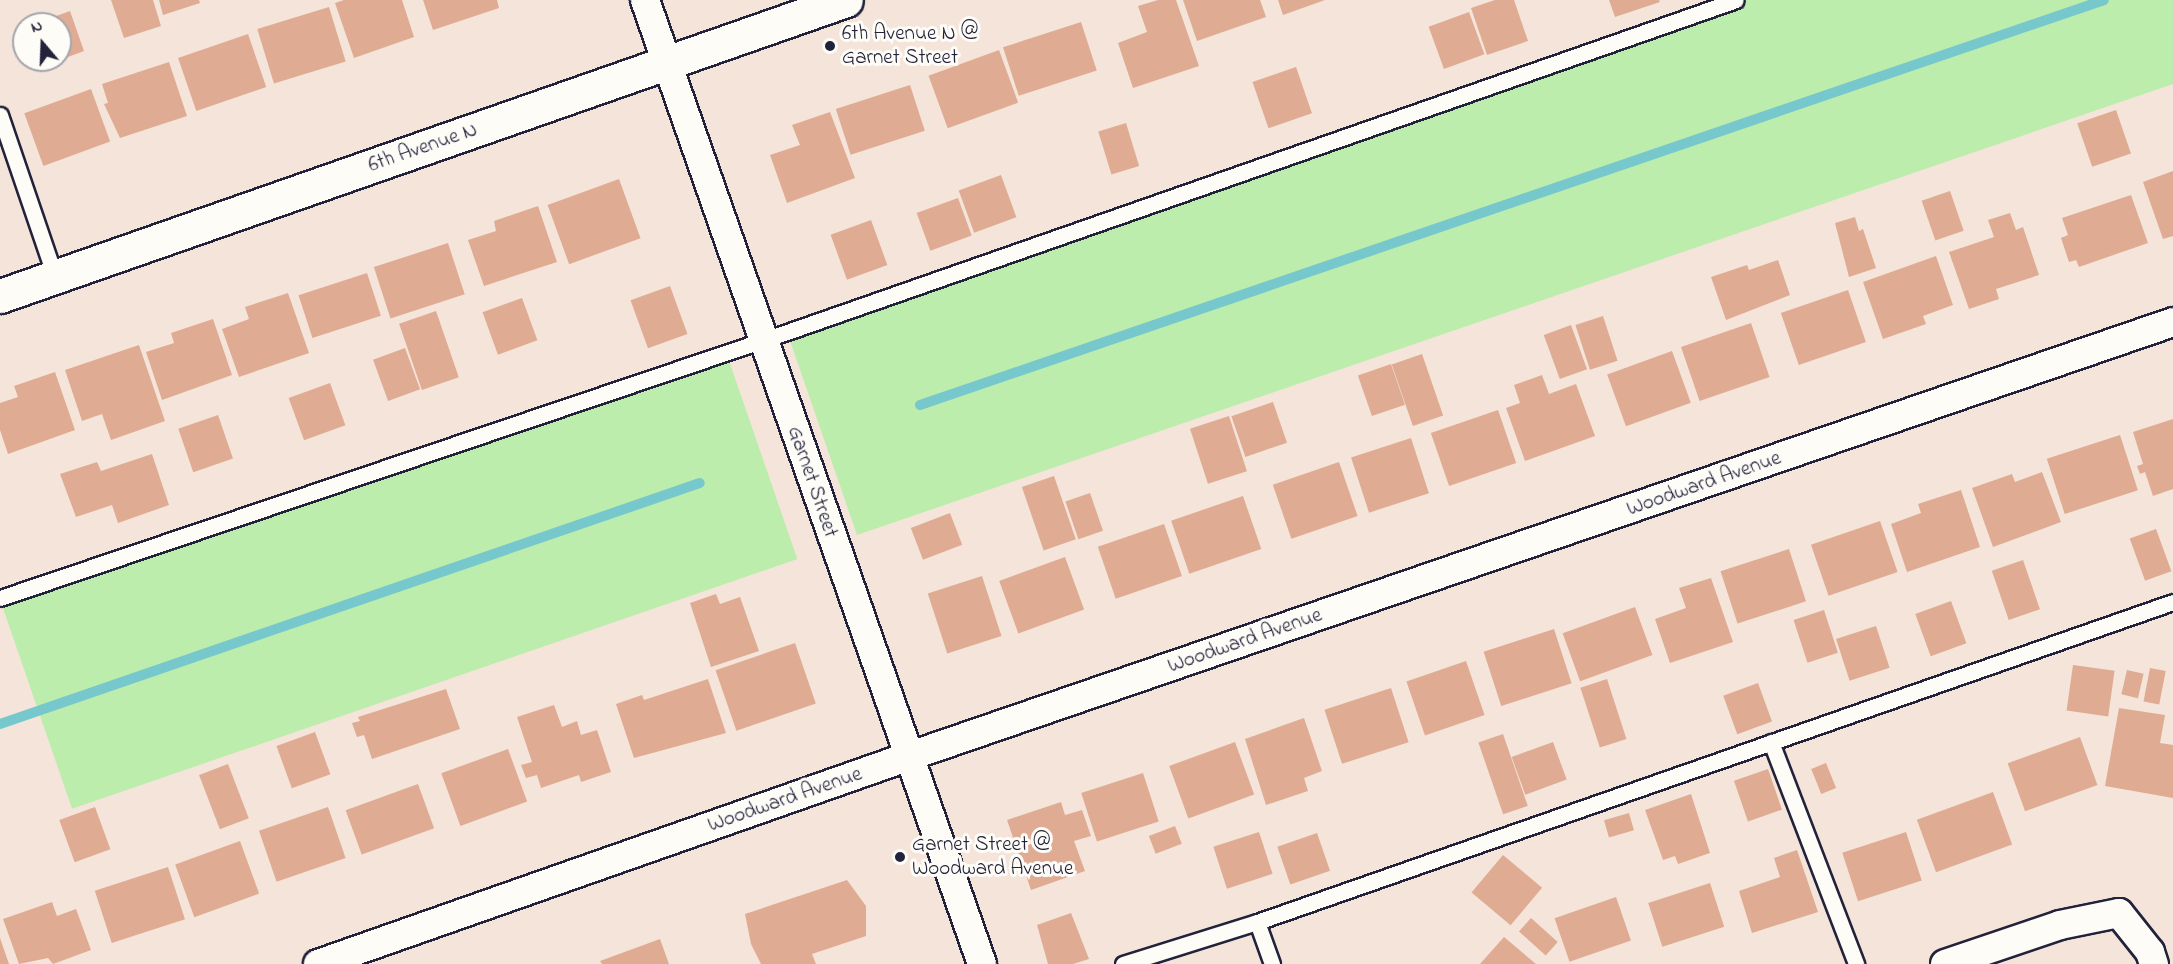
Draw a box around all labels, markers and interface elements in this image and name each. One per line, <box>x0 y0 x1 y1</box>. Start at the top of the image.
north arrow <box>12 12 72 72</box>
text: N <box>28 14 46 40</box>
place label: 6th Avenue N @ Garnet Street <box>842 21 978 71</box>
marker: 6th Avenue N @ Garnet Street <box>823 39 837 53</box>
street label: 6th Avenue N <box>365 118 481 178</box>
street label: Garnet Street <box>781 423 843 541</box>
street label: Woodward Avenue <box>1624 446 1784 522</box>
street label: Woodward Avenue <box>1165 603 1325 679</box>
street label: Woodward Avenue <box>705 762 865 838</box>
place label: Garnet Street @ Woodward Avenue <box>912 832 1073 882</box>
marker: Garnet Street @ Woodward Avenue <box>893 850 907 864</box>

